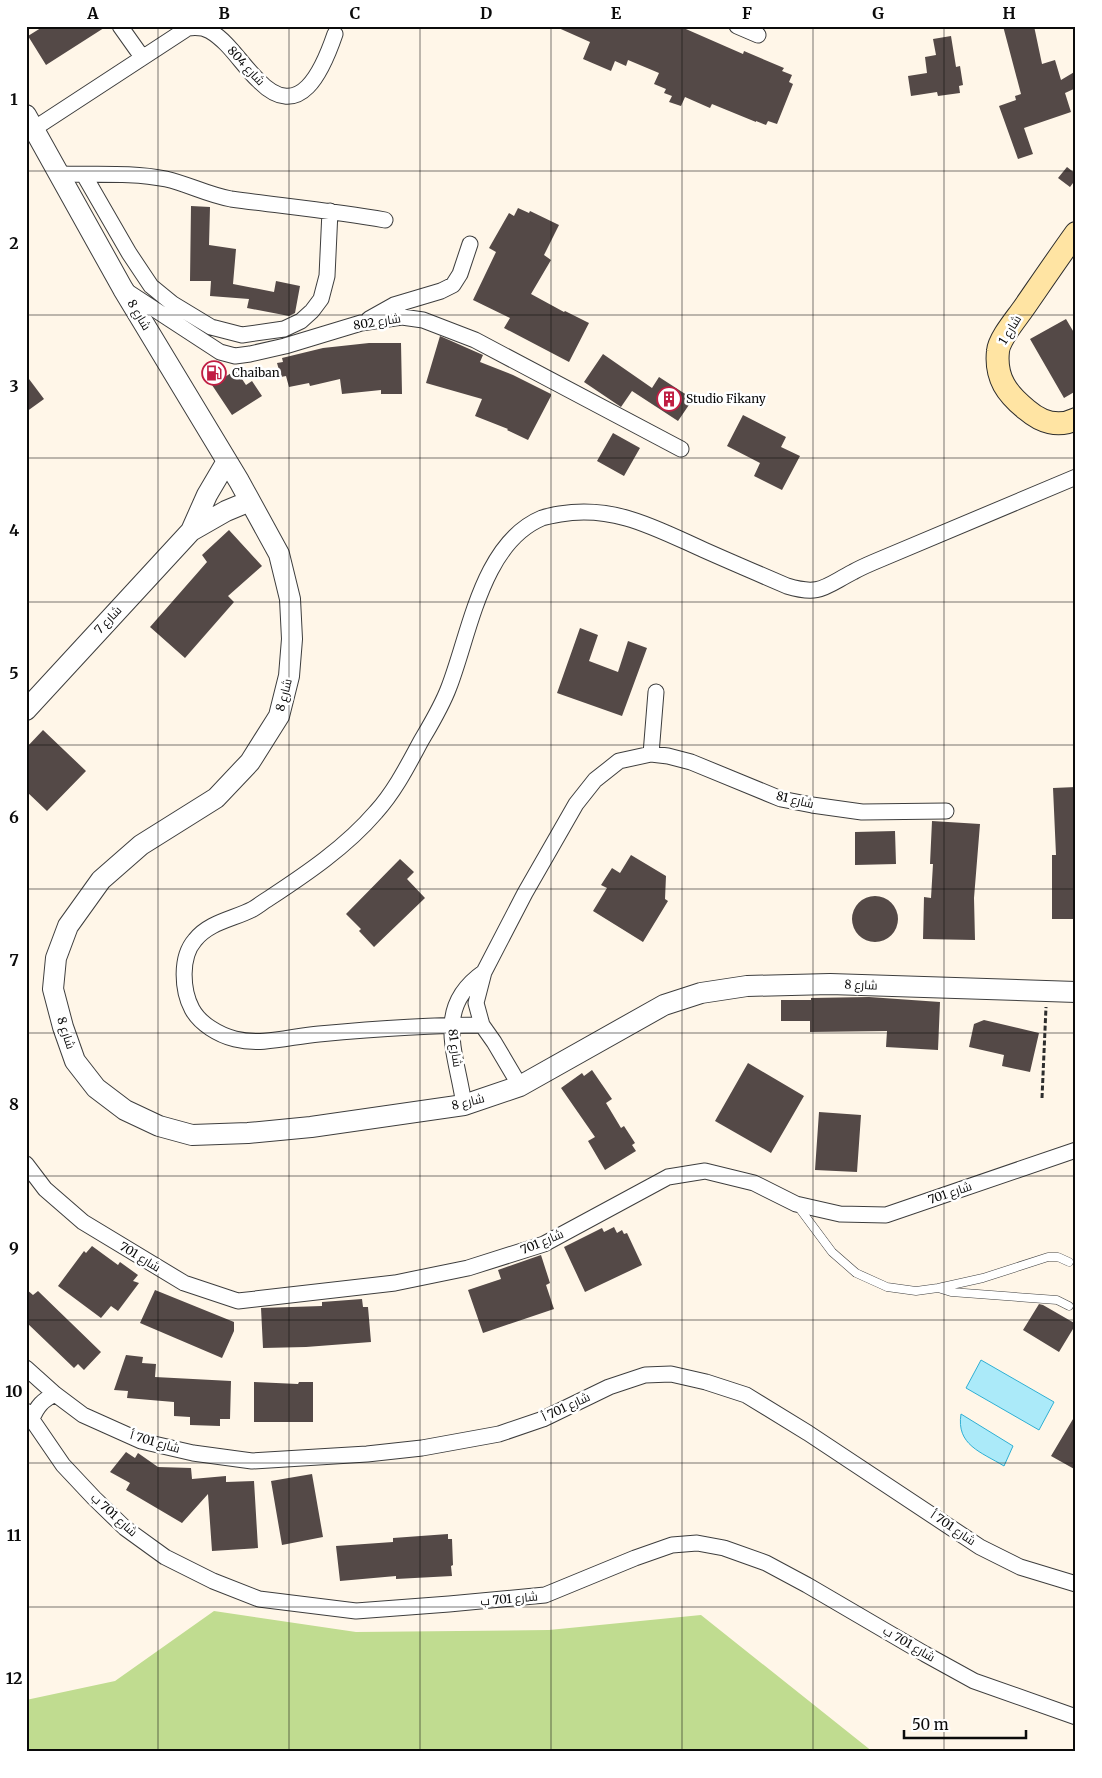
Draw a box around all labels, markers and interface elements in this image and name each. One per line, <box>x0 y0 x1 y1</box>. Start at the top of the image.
text: A <box>86 3 99 23</box>
text: B <box>218 3 230 23</box>
text: C <box>350 3 360 23</box>
text: D <box>480 3 492 23</box>
text: E <box>611 3 622 23</box>
text: F <box>742 3 752 23</box>
text: G <box>872 3 884 23</box>
text: H <box>1002 3 1016 23</box>
street label: شارع 804 <box>224 43 268 89</box>
text: 1 <box>10 89 18 109</box>
text: 2 <box>9 233 19 253</box>
street label: شارع 8 <box>124 297 154 333</box>
street label: شارع 802 <box>352 310 402 334</box>
street label: شارع 1 <box>995 312 1025 348</box>
fuel station icon: Chaiban <box>201 360 227 386</box>
place label: Chaiban <box>232 365 280 380</box>
text: 3 <box>9 376 19 396</box>
building icon: Studio Fikany <box>656 386 682 412</box>
place label: Studio Fikany <box>686 391 766 406</box>
text: 4 <box>9 520 19 540</box>
street label: شارع 7 <box>91 602 125 638</box>
text: 5 <box>9 663 19 683</box>
street label: شارع 8 <box>272 677 296 713</box>
street label: شارع 81 <box>775 788 816 812</box>
text: 6 <box>9 807 19 827</box>
text: 7 <box>9 950 19 970</box>
street label: شارع 8 <box>844 976 878 994</box>
street label: شارع 8 <box>53 1015 79 1051</box>
street label: شارع 81 <box>444 1028 466 1068</box>
street label: شارع 8 <box>450 1090 486 1114</box>
text: 8 <box>9 1094 19 1114</box>
street label: شارع 701 <box>926 1178 974 1208</box>
street label: شارع 701 <box>518 1226 566 1258</box>
text: 9 <box>9 1238 19 1258</box>
street label: شارع 701 <box>116 1238 164 1276</box>
text: 10 <box>5 1381 23 1401</box>
street label: شارع 701 أ <box>539 1389 593 1425</box>
street label: شارع 701 أ <box>128 1427 182 1457</box>
street label: شارع 701 ب <box>87 1490 141 1540</box>
street label: شارع 701 أ <box>927 1507 979 1549</box>
text: 11 <box>7 1525 22 1545</box>
street label: شارع 701 ب <box>480 1589 538 1609</box>
street label: شارع 701 ب <box>880 1623 938 1665</box>
text: 12 <box>6 1668 22 1688</box>
scale bar <box>904 1708 1027 1740</box>
text: 50 m <box>912 1715 949 1734</box>

